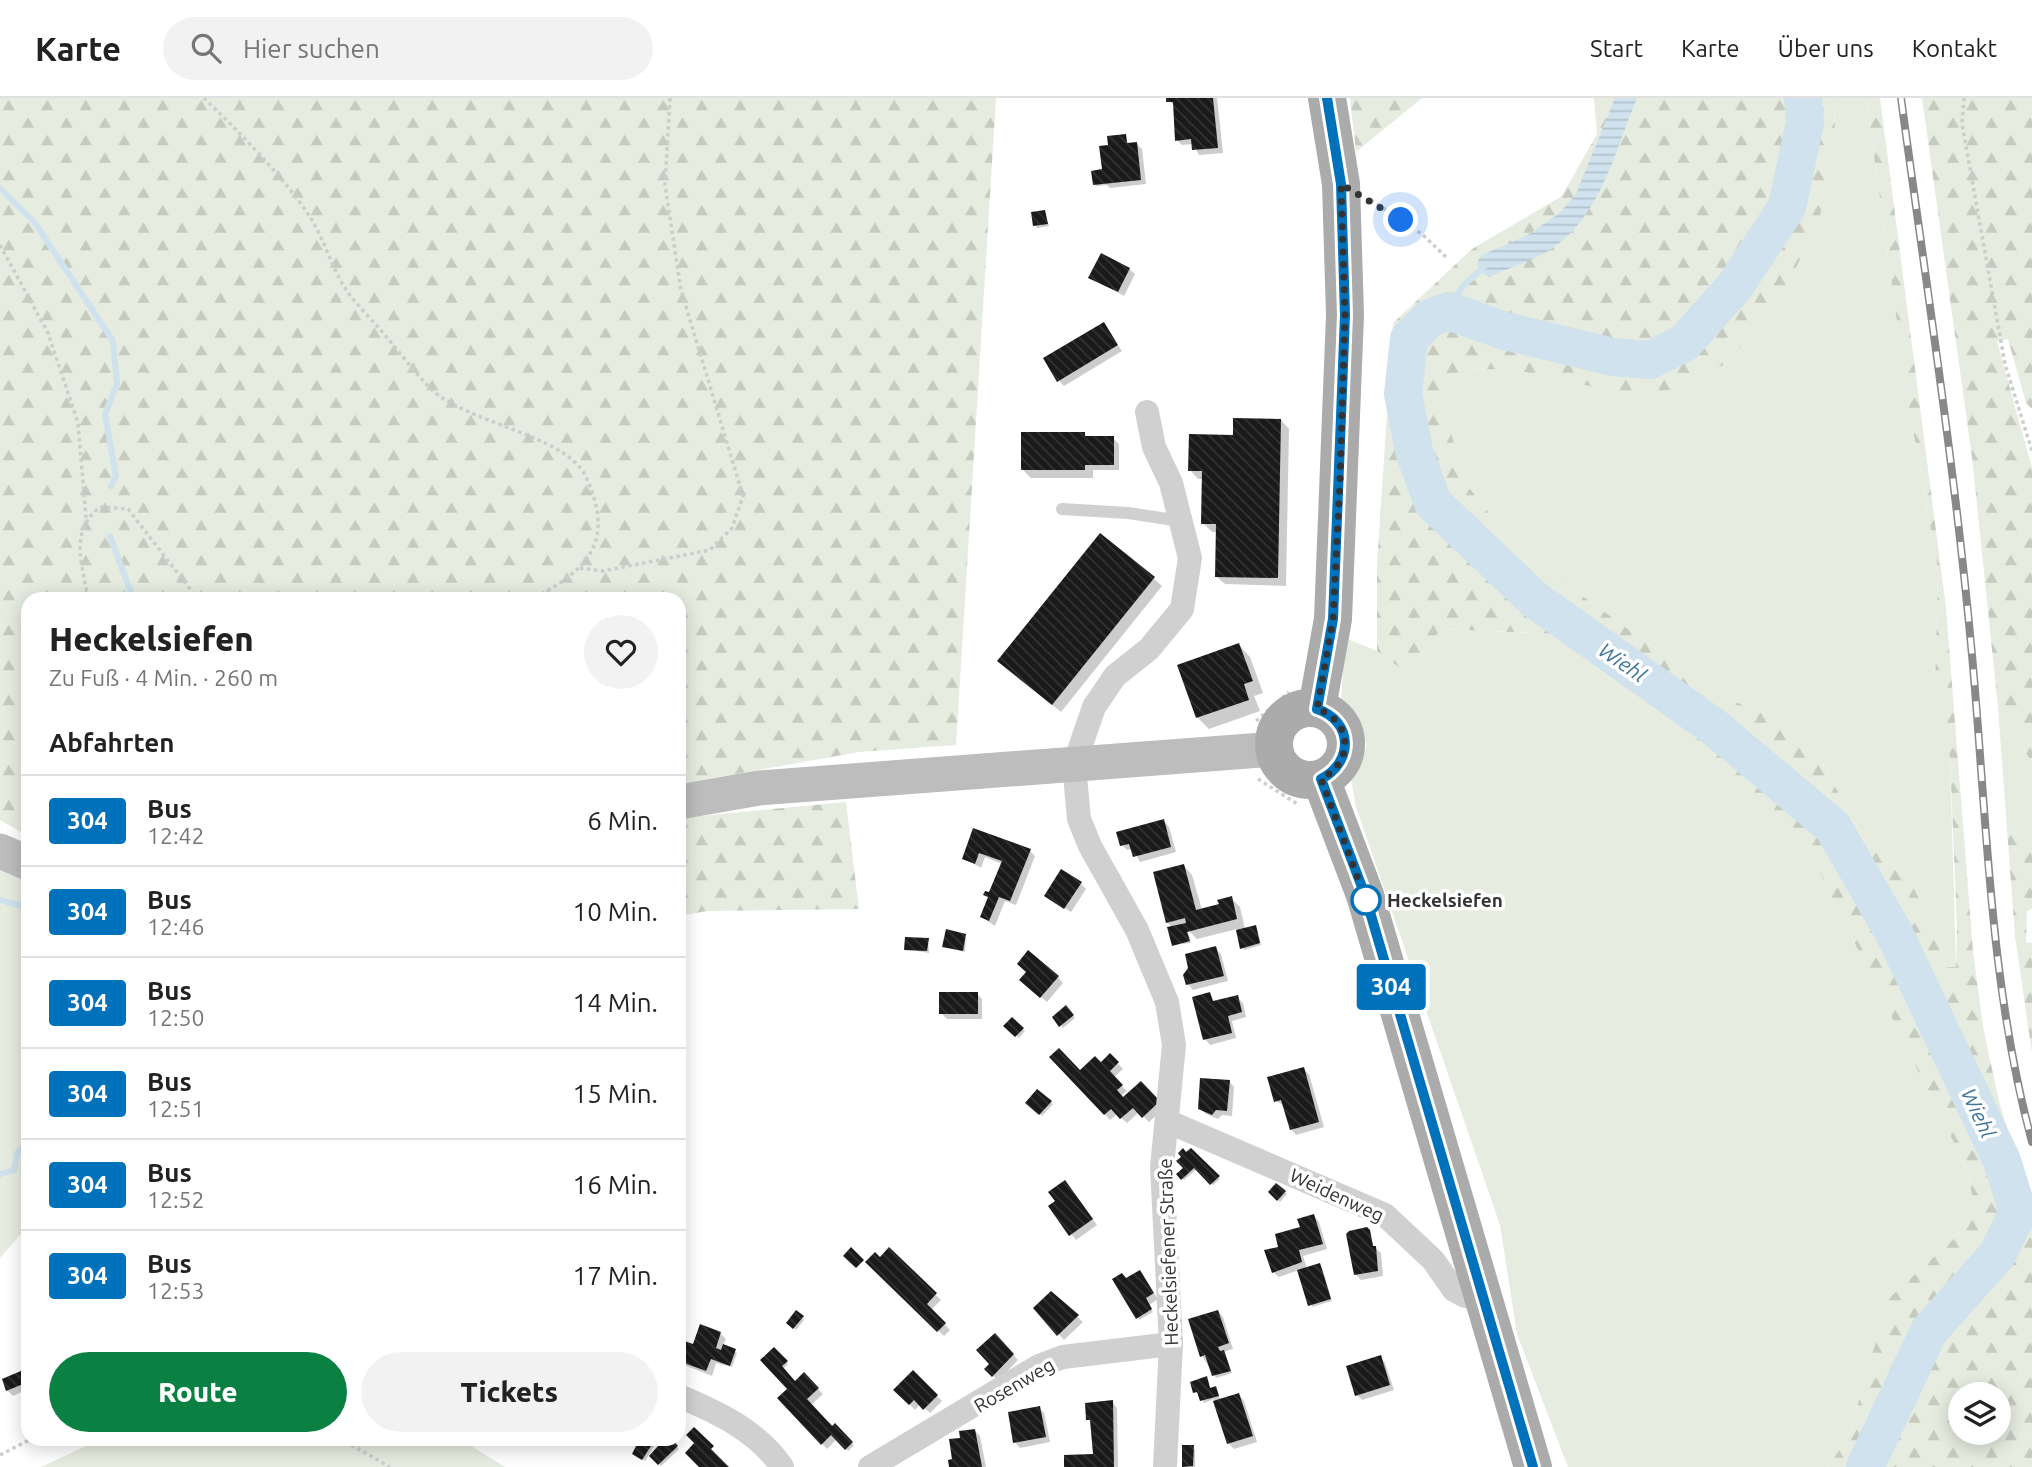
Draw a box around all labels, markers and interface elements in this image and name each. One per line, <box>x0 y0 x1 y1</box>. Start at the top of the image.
search box <box>163 17 653 80</box>
icon: search <box>187 29 225 67</box>
text: Karte <box>35 30 121 67</box>
text: Hier suchen <box>243 34 380 63</box>
text: Start <box>1590 35 1643 62</box>
text: Karte <box>1681 35 1740 62</box>
text: Über uns <box>1778 35 1874 62</box>
text: Kontakt <box>1912 35 1997 62</box>
your location <box>1383 202 1418 237</box>
button: heart <box>584 615 658 689</box>
text: Heckelsiefen <box>49 620 254 657</box>
water label: Wiehl <box>1595 637 1651 687</box>
text: Zu Fuß · 4 Min. · 260 m <box>49 665 278 690</box>
text: Abfahrten <box>49 728 174 757</box>
text: Bus <box>147 794 192 823</box>
text: 6 Min. <box>587 806 658 835</box>
text: 304 <box>67 807 108 834</box>
text: 12:42 <box>147 823 205 848</box>
text: Bus <box>147 885 192 914</box>
marker: Heckelsiefen <box>1351 885 1381 915</box>
place label: Heckelsiefen <box>1387 889 1503 911</box>
text: 10 Min. <box>573 897 658 926</box>
text: 304 <box>67 898 108 925</box>
text: 12:46 <box>147 914 205 939</box>
line badge: 304 <box>1351 964 1431 1010</box>
text: 304 <box>1371 973 1411 1000</box>
text: Bus <box>147 976 192 1005</box>
text: 14 Min. <box>573 988 658 1017</box>
text: 304 <box>67 989 108 1016</box>
text: 12:50 <box>147 1005 205 1030</box>
text: Bus <box>147 1067 192 1096</box>
text: 15 Min. <box>573 1079 658 1108</box>
text: 304 <box>67 1080 108 1107</box>
water label: Wiehl <box>1957 1084 2001 1142</box>
text: 12:51 <box>147 1096 205 1121</box>
text: Bus <box>147 1158 192 1187</box>
street label: Heckelsiefener Straße <box>1154 1158 1182 1346</box>
street label: Weidenweg <box>1287 1164 1387 1226</box>
text: 16 Min. <box>573 1170 658 1199</box>
text: 304 <box>67 1171 108 1198</box>
text: 12:52 <box>147 1187 205 1212</box>
text: Bus <box>147 1249 192 1278</box>
text: 17 Min. <box>573 1261 658 1290</box>
text: 304 <box>67 1262 108 1289</box>
text: 12:53 <box>147 1278 205 1303</box>
button: Route <box>49 1352 347 1432</box>
button: Tickets <box>361 1352 658 1432</box>
street label: Rosenweg <box>970 1353 1058 1417</box>
map controls <box>1948 1382 2011 1445</box>
button: layers <box>1948 1382 2011 1445</box>

